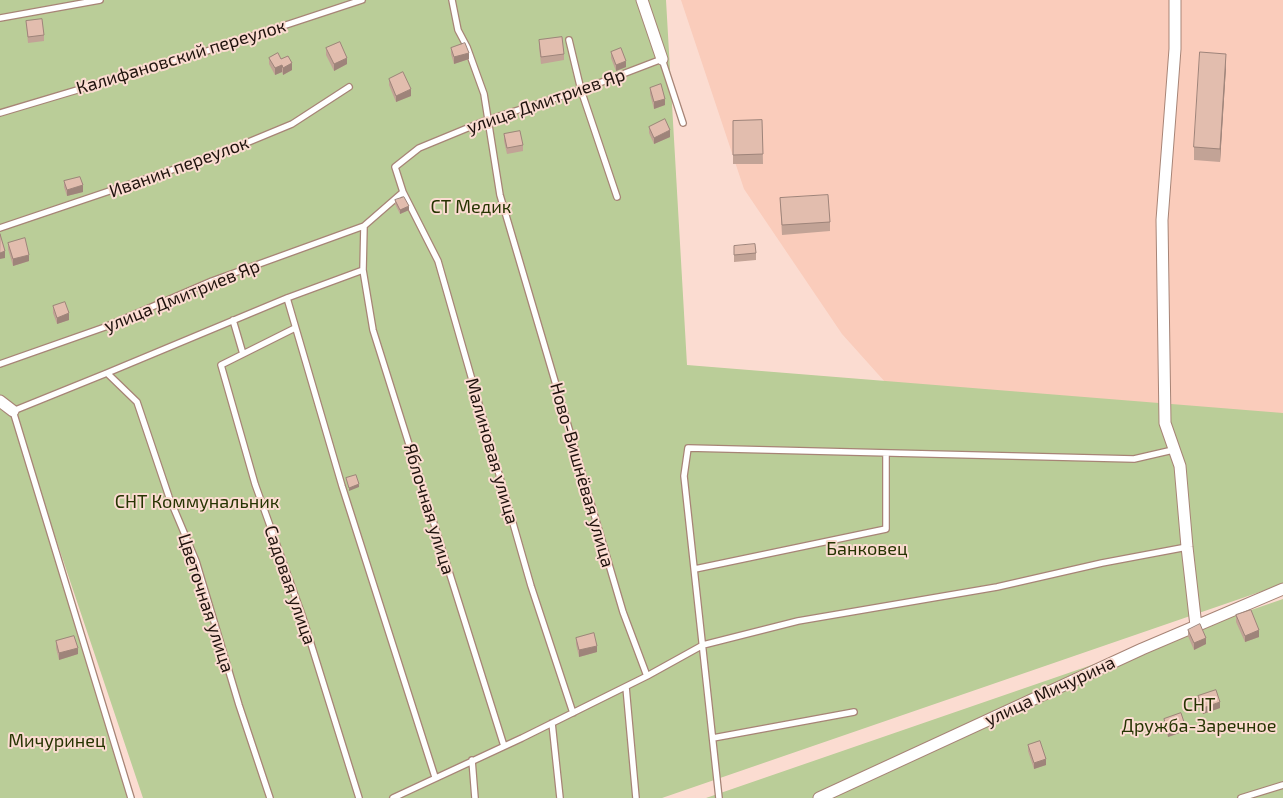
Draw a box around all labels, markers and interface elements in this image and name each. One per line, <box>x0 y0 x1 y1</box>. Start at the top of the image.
street label: Калифановский переулок <box>74 15 288 99</box>
street label: улица Дмитриев Яр <box>464 64 628 138</box>
street label: Иванин переулок <box>106 132 252 202</box>
park label: СТ Медик <box>431 196 511 218</box>
street label: улица Дмитриев Яр <box>101 255 263 337</box>
street label: Малиновая улица <box>461 375 523 527</box>
street label: Ново-Вишнёвая улица <box>545 380 619 570</box>
street label: Яблочная улица <box>399 441 459 577</box>
park label: СНТ Коммунальник <box>115 491 279 513</box>
street label: Садовая улица <box>259 522 321 648</box>
street label: Цветочная улица <box>173 531 239 675</box>
park label: Банковец <box>826 538 908 560</box>
street label: улица Мичурина <box>981 651 1119 731</box>
park label: СНТ Дружба-Заречное <box>1121 694 1277 736</box>
park label: Мичуринец <box>8 730 106 752</box>

